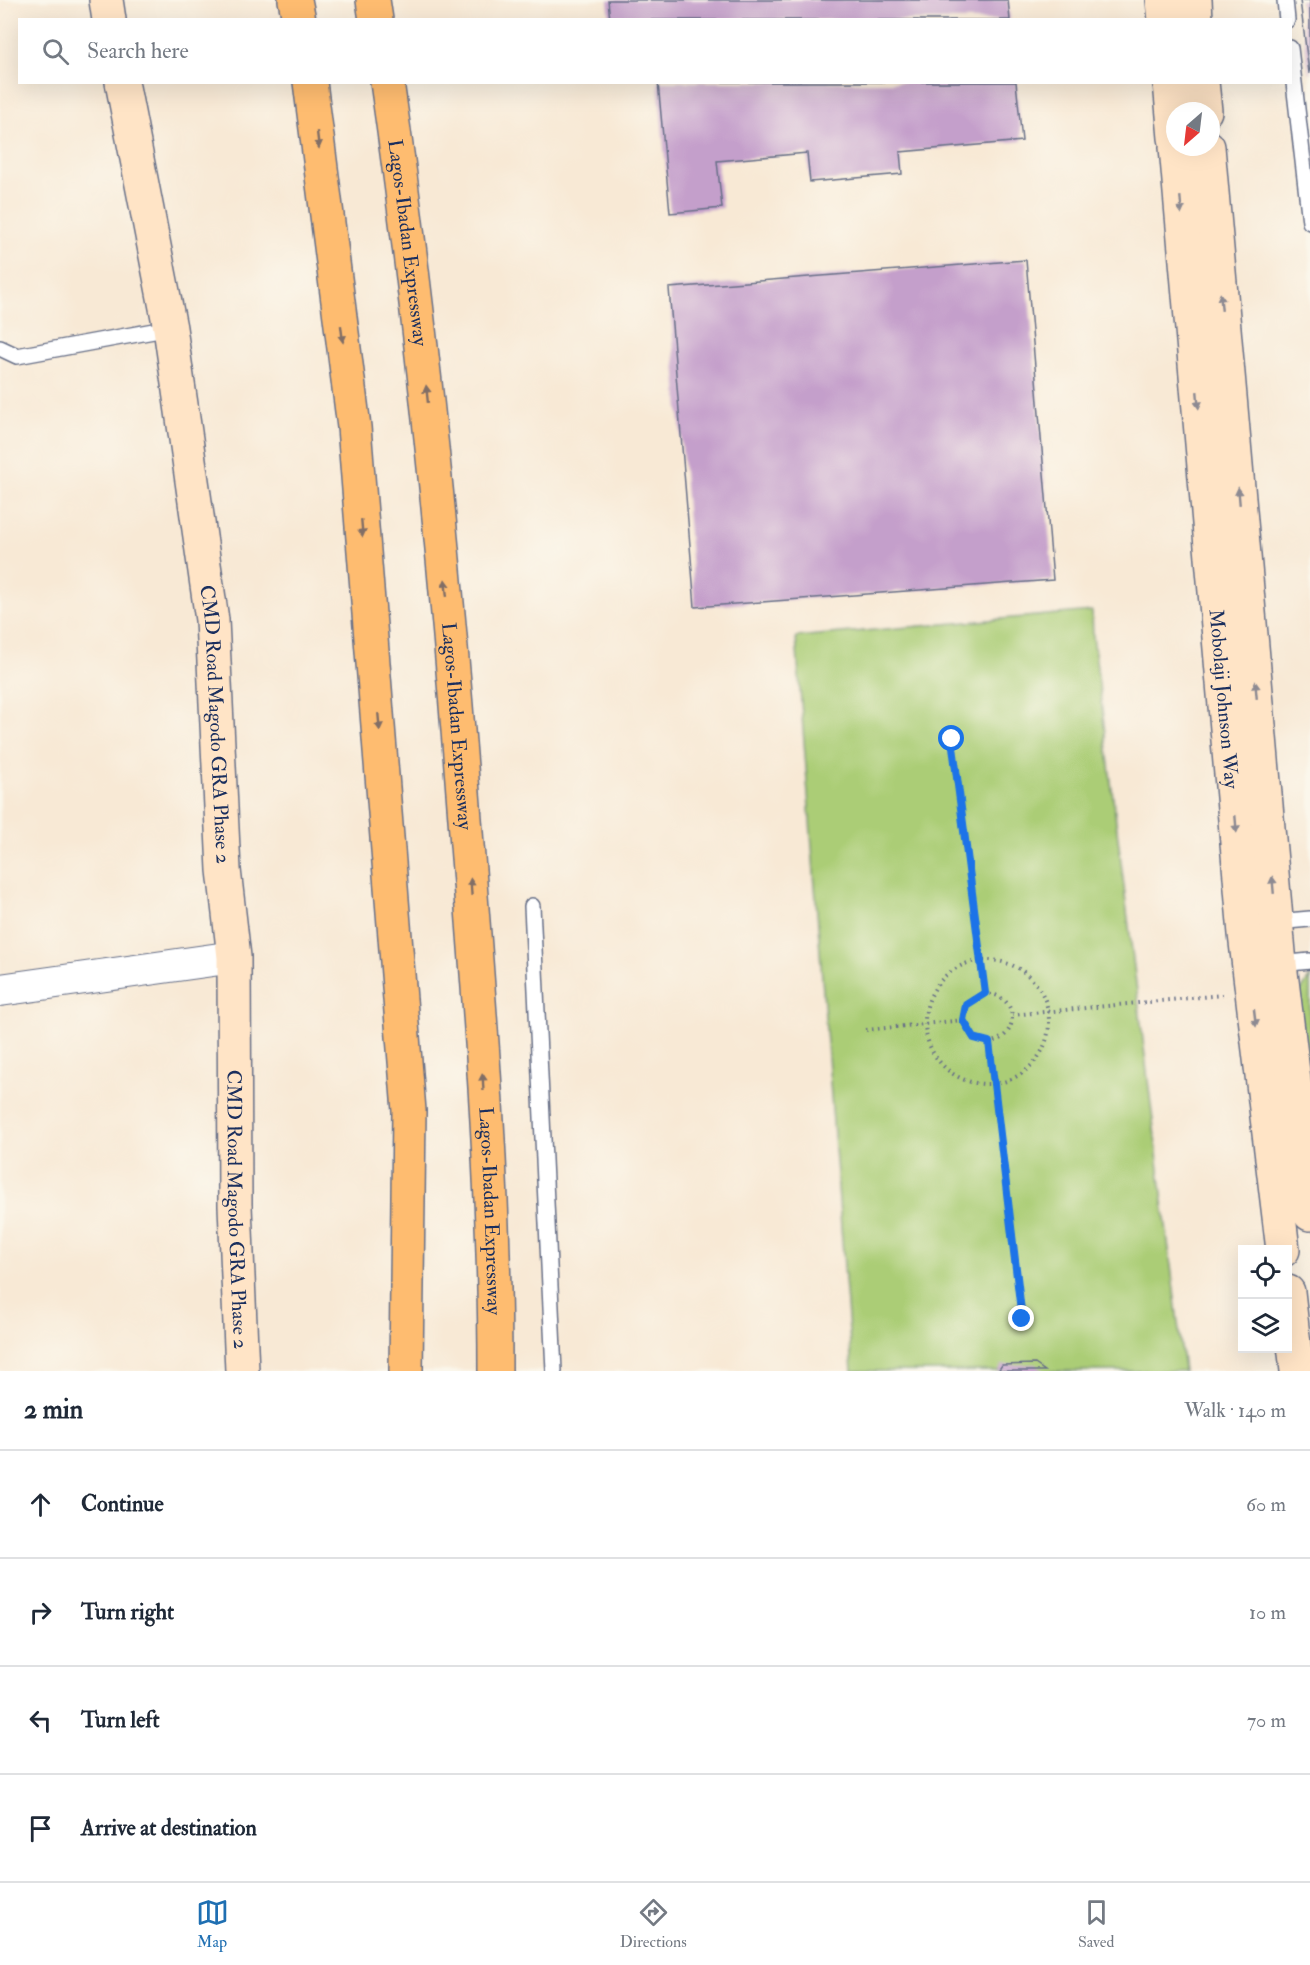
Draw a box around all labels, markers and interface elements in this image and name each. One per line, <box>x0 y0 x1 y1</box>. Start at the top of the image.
search box <box>18 18 1292 84</box>
icon: search <box>39 35 72 68</box>
text: Search here <box>87 37 189 65</box>
north arrow <box>1166 102 1220 156</box>
one-way arrow <box>313 131 323 150</box>
street label: Lagos-Ibadan Expressway <box>383 138 434 349</box>
one-way arrow <box>1176 196 1186 215</box>
one-way arrow <box>1216 292 1226 311</box>
one-way arrow <box>337 325 347 344</box>
one-way arrow <box>422 385 432 404</box>
one-way arrow <box>1193 390 1203 409</box>
one-way arrow <box>1234 487 1244 506</box>
one-way arrow <box>357 518 367 537</box>
one-way arrow <box>441 579 451 598</box>
street label: CMD Road Magodo GRA Phase 2 <box>195 583 236 864</box>
street label: Mobolaji Johnson Way <box>1204 608 1245 791</box>
street label: Lagos-Ibadan Expressway <box>436 621 478 832</box>
one-way arrow <box>1251 681 1261 700</box>
one-way arrow <box>374 713 383 732</box>
route start <box>938 725 964 751</box>
one-way arrow <box>1231 814 1241 833</box>
one-way arrow <box>1268 875 1278 894</box>
one-way arrow <box>466 878 475 897</box>
one-way arrow <box>1251 1008 1260 1027</box>
street label: CMD Road Magodo GRA Phase 2 <box>222 1070 254 1350</box>
one-way arrow <box>479 1072 488 1091</box>
street label: Lagos-Ibadan Expressway <box>474 1106 507 1316</box>
map controls <box>1238 1245 1292 1353</box>
button: locate <box>1238 1245 1292 1299</box>
button: layers <box>1238 1299 1292 1353</box>
route end <box>1008 1305 1034 1331</box>
text: 2 min <box>24 1394 83 1426</box>
text: Walk · 140 m <box>1184 1398 1286 1423</box>
icon: ahead <box>24 1488 57 1521</box>
text: Continue <box>81 1490 164 1518</box>
text: 60 m <box>1246 1492 1286 1517</box>
icon: right <box>24 1596 57 1629</box>
text: Turn right <box>81 1598 174 1626</box>
text: 10 m <box>1249 1600 1286 1625</box>
icon: left <box>24 1704 57 1737</box>
text: Turn left <box>81 1706 160 1734</box>
text: 70 m <box>1247 1708 1286 1733</box>
icon: arrive <box>24 1812 57 1845</box>
text: Arrive at destination <box>81 1814 257 1842</box>
tab: Map <box>196 1896 229 1952</box>
tab: Directions <box>620 1896 687 1952</box>
tab: Saved <box>1078 1896 1114 1952</box>

